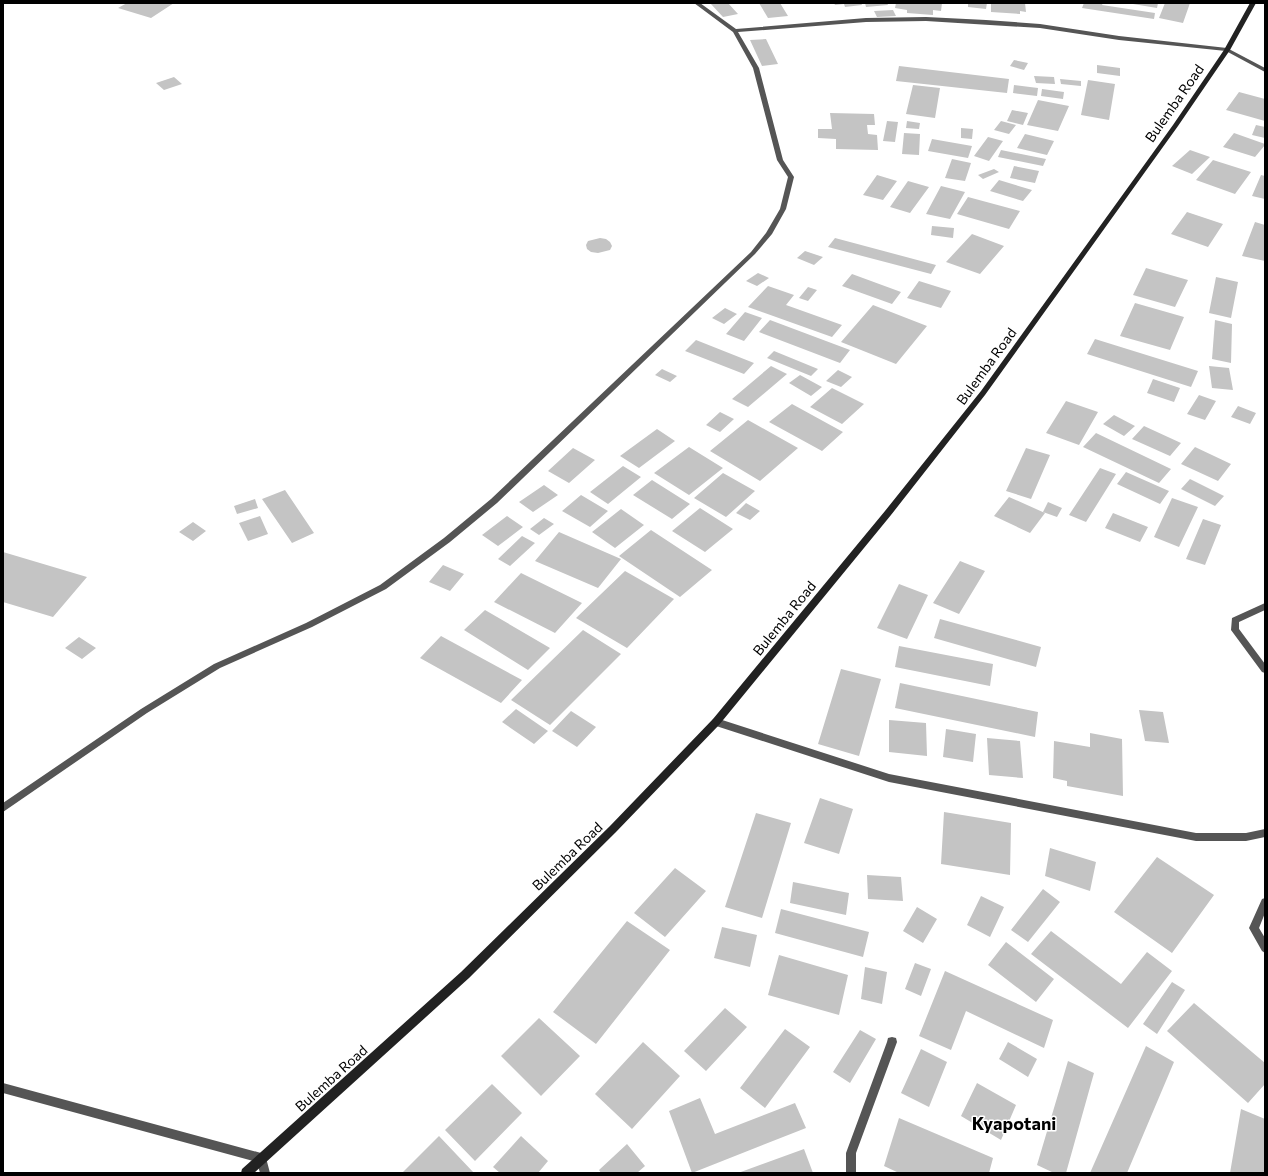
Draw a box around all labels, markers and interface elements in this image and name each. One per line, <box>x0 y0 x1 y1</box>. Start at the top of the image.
street label: Bulemba Road <box>1141 61 1207 145</box>
street label: Bulemba Road <box>952 324 1020 408</box>
street label: Bulemba Road <box>749 577 819 659</box>
street label: Bulemba Road <box>528 818 606 894</box>
street label: Bulemba Road <box>291 1041 371 1115</box>
district label: Kyapotani <box>972 1112 1056 1134</box>

